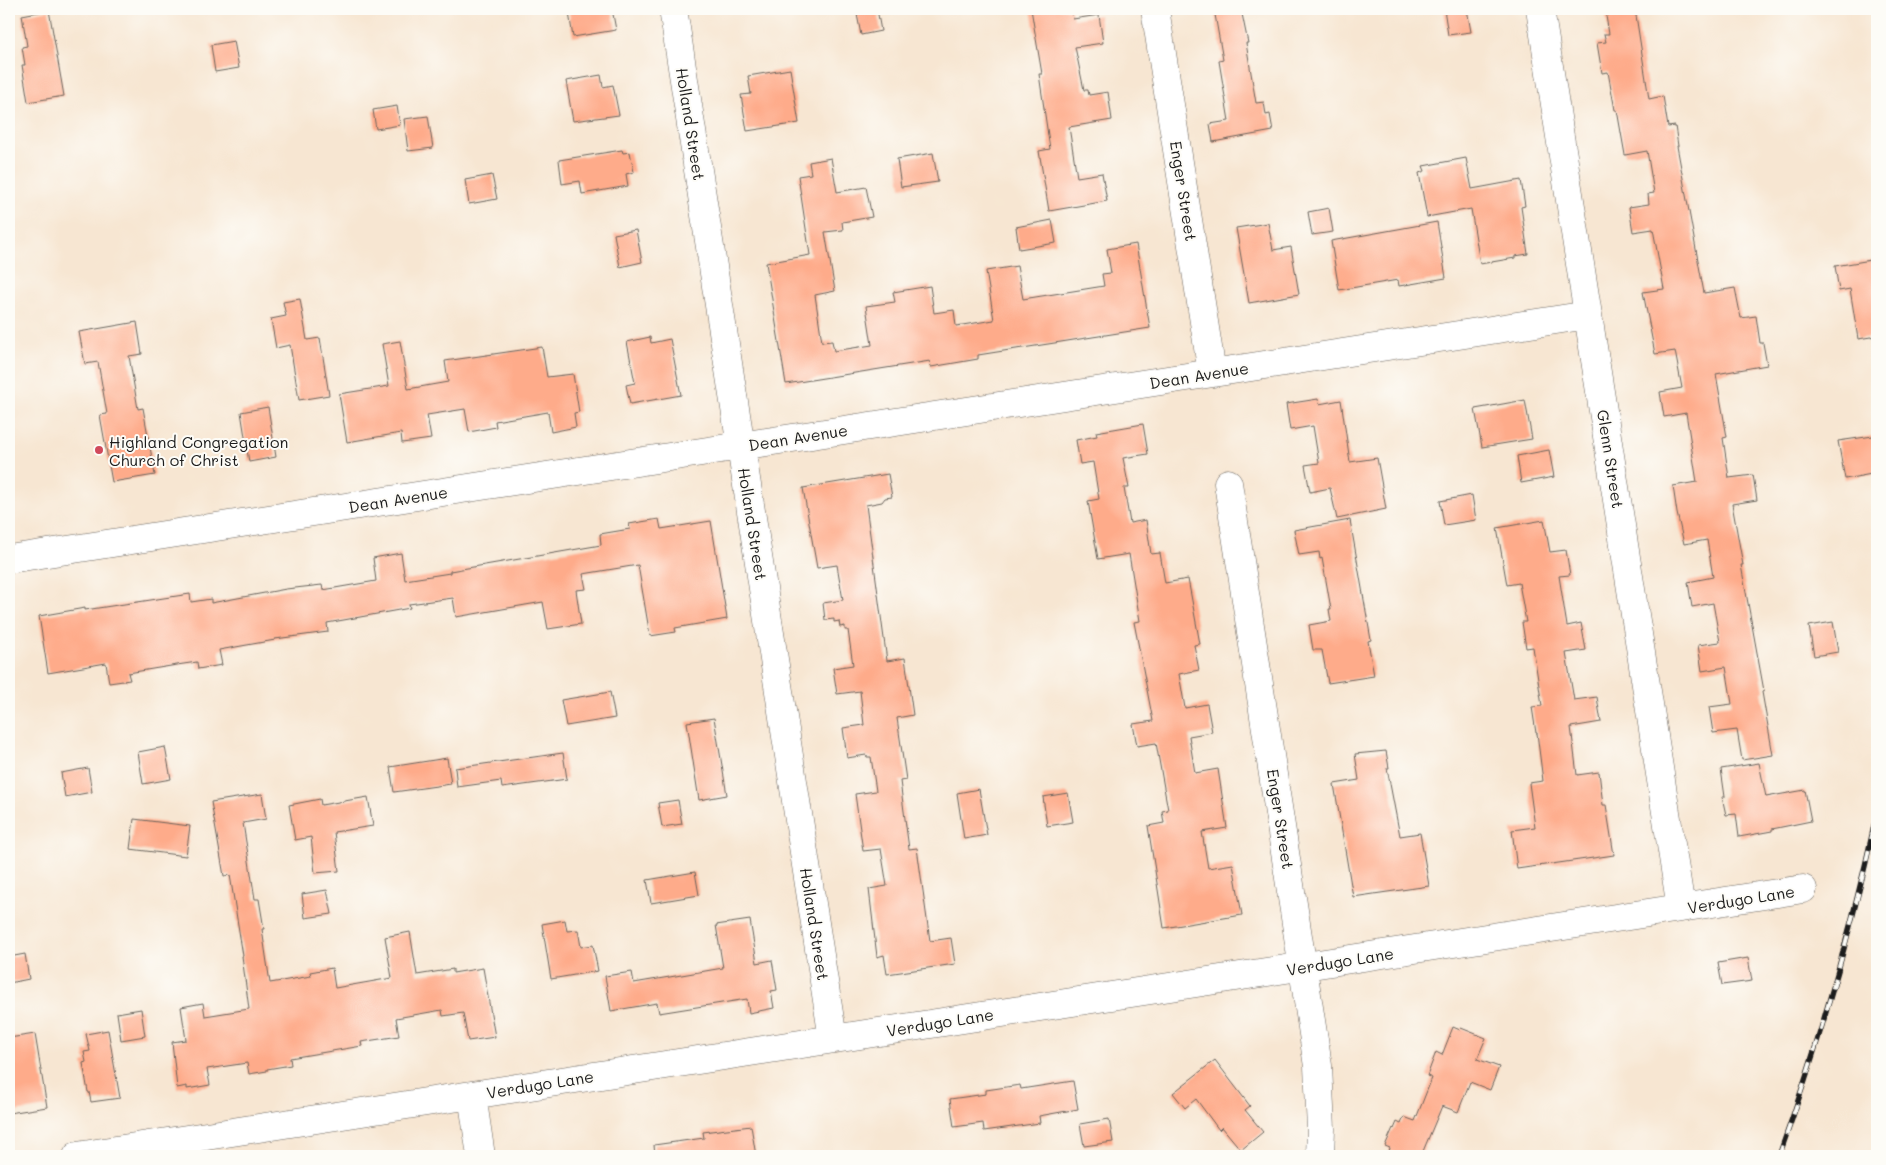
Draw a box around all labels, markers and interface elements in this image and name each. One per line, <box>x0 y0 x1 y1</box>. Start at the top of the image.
street label: Holland Street <box>672 66 710 182</box>
street label: Enger Street <box>1166 139 1202 243</box>
street label: Dean Avenue <box>1148 357 1250 393</box>
street label: Glenn Street <box>1593 408 1629 510</box>
street label: Dean Avenue <box>747 419 849 455</box>
place label: Highland Congregation Church of Christ <box>109 431 288 470</box>
marker: Highland Congregation Church of Christ <box>93 444 105 456</box>
street label: Holland Street <box>734 466 772 582</box>
street label: Dean Avenue <box>347 481 449 517</box>
street label: Enger Street <box>1263 767 1299 871</box>
street label: Holland Street <box>796 866 834 982</box>
street label: Verdugo Lane <box>1686 880 1796 918</box>
street label: Verdugo Lane <box>1285 942 1395 980</box>
street label: Verdugo Lane <box>885 1003 995 1041</box>
street label: Verdugo Lane <box>485 1065 595 1103</box>

